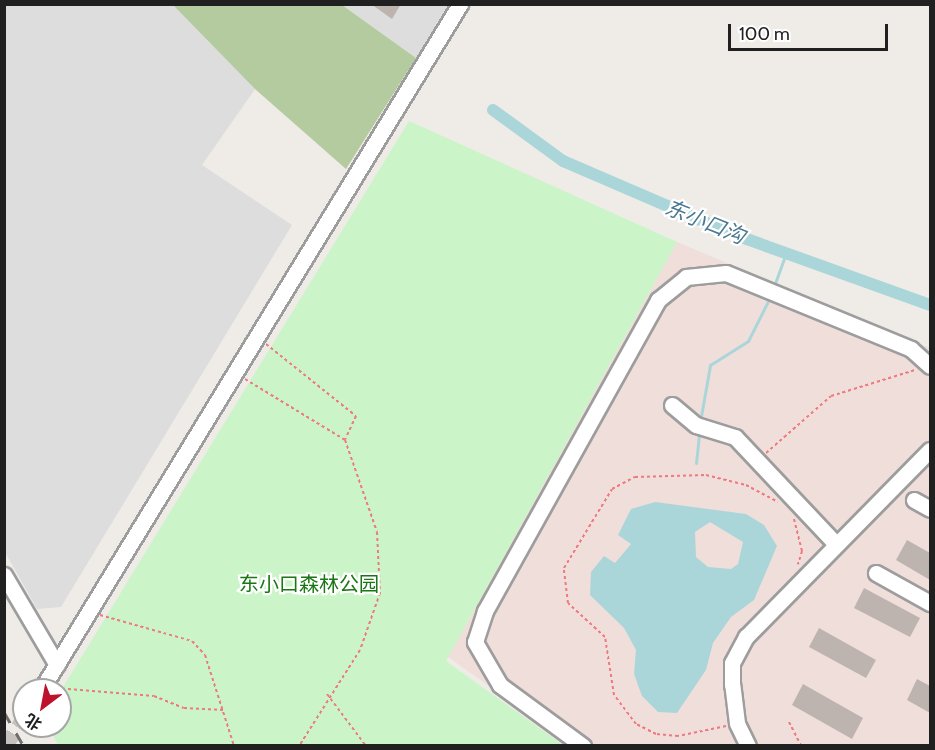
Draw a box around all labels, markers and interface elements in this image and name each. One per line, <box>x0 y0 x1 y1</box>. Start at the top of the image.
scale bar <box>731 12 892 50</box>
text: 100 m <box>739 23 790 45</box>
water label: 东小口沟 <box>661 195 749 249</box>
park label: 东小口森林公园 <box>239 572 379 596</box>
north arrow <box>12 678 72 738</box>
text: 北 <box>21 710 45 734</box>

